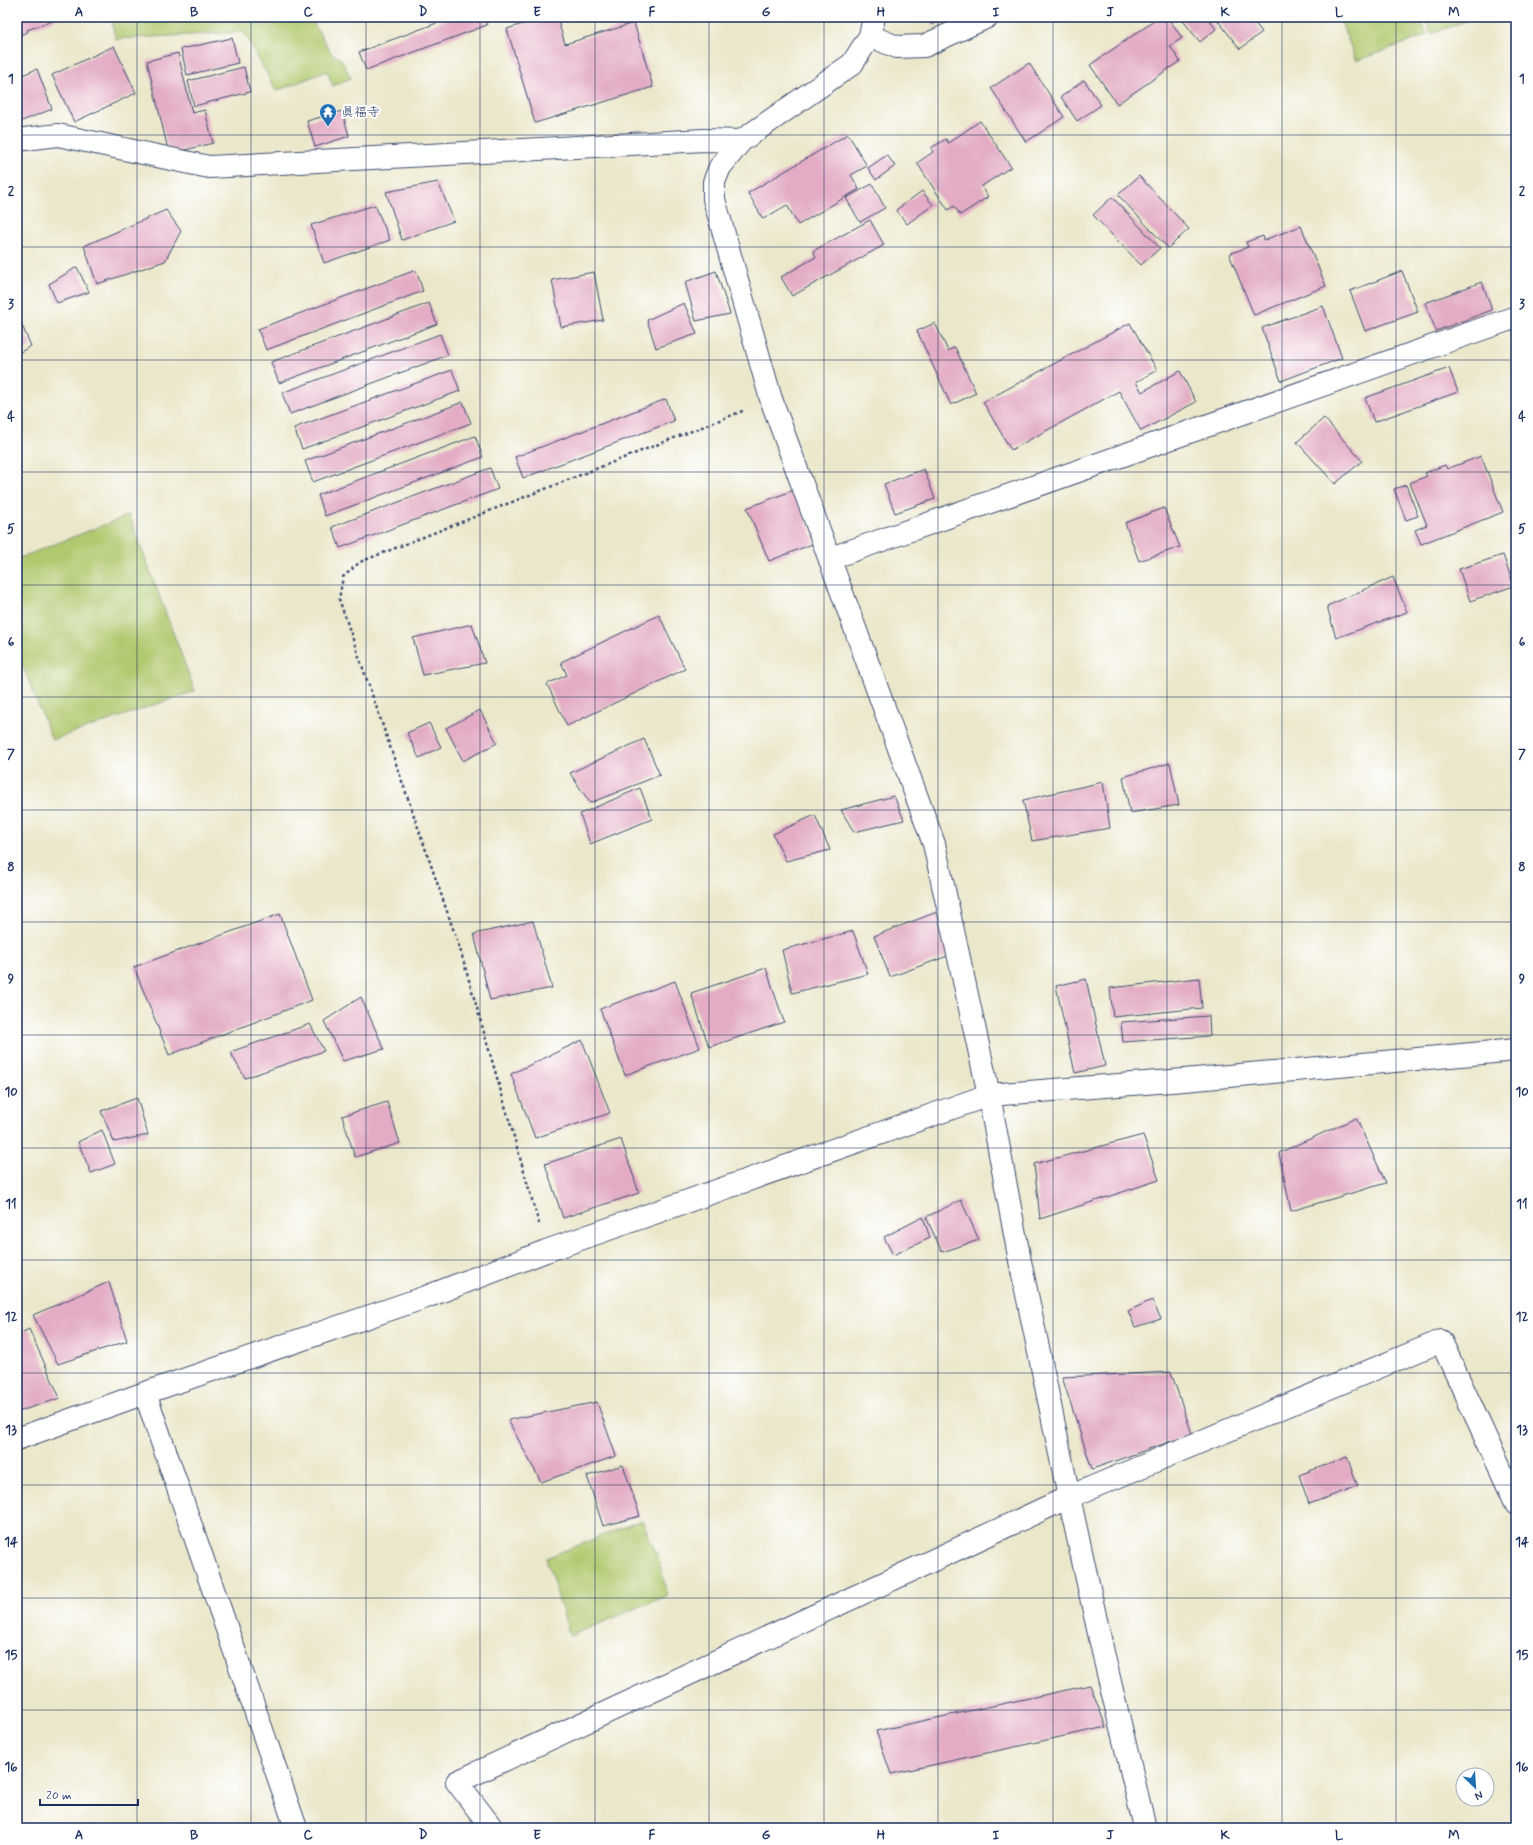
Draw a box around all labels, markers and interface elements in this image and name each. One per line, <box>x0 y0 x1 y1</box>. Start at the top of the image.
text: A <box>75 4 83 21</box>
text: B <box>190 4 199 21</box>
text: C <box>303 4 313 21</box>
text: D <box>419 4 428 21</box>
text: E <box>533 4 541 21</box>
text: F <box>649 4 656 21</box>
text: G <box>762 4 771 21</box>
text: H <box>877 4 886 21</box>
text: I <box>993 4 1000 21</box>
text: J <box>1106 4 1114 21</box>
text: K <box>1220 4 1230 21</box>
text: L <box>1335 4 1344 21</box>
text: M <box>1448 4 1460 21</box>
text: 1 <box>8 71 14 88</box>
text: 1 <box>1519 71 1525 88</box>
temple icon: 眞福寺 <box>318 102 338 127</box>
place label: 眞福寺 <box>341 104 380 121</box>
text: 2 <box>8 183 15 200</box>
text: 2 <box>1519 183 1526 200</box>
text: 3 <box>8 296 14 313</box>
text: 3 <box>1519 296 1525 313</box>
text: 4 <box>7 409 15 426</box>
text: 4 <box>1518 409 1526 426</box>
text: 5 <box>7 521 15 538</box>
text: 5 <box>1518 521 1526 538</box>
text: 6 <box>8 634 15 651</box>
text: 6 <box>1519 634 1526 651</box>
text: 7 <box>7 746 15 763</box>
text: 7 <box>1518 746 1526 763</box>
text: 8 <box>7 859 15 876</box>
text: 8 <box>1518 859 1526 876</box>
text: 9 <box>8 971 15 988</box>
text: 9 <box>1519 971 1526 988</box>
text: 10 <box>4 1084 18 1101</box>
text: 10 <box>1515 1084 1529 1101</box>
text: 11 <box>5 1196 17 1213</box>
text: 11 <box>1516 1196 1528 1213</box>
text: 12 <box>5 1309 17 1326</box>
text: 12 <box>1516 1309 1528 1326</box>
text: 13 <box>5 1422 17 1439</box>
text: 13 <box>1516 1422 1528 1439</box>
text: 14 <box>4 1534 18 1551</box>
text: 14 <box>1515 1534 1529 1551</box>
text: 15 <box>5 1647 17 1664</box>
text: 15 <box>1516 1647 1528 1664</box>
text: 16 <box>4 1759 18 1776</box>
text: 16 <box>1515 1759 1529 1776</box>
north arrow <box>1455 1767 1495 1807</box>
scale bar <box>40 1781 138 1807</box>
text: N <box>1473 1787 1485 1803</box>
text: 20 m <box>46 1788 72 1804</box>
text: A <box>75 1827 83 1844</box>
text: B <box>190 1827 199 1844</box>
text: C <box>303 1827 313 1844</box>
text: D <box>419 1827 428 1844</box>
text: E <box>533 1827 541 1844</box>
text: F <box>649 1827 656 1844</box>
text: G <box>762 1827 771 1844</box>
text: H <box>877 1827 886 1844</box>
text: I <box>993 1827 1000 1844</box>
text: J <box>1106 1827 1114 1844</box>
text: K <box>1220 1827 1230 1844</box>
text: L <box>1335 1827 1344 1844</box>
text: M <box>1448 1827 1460 1844</box>

